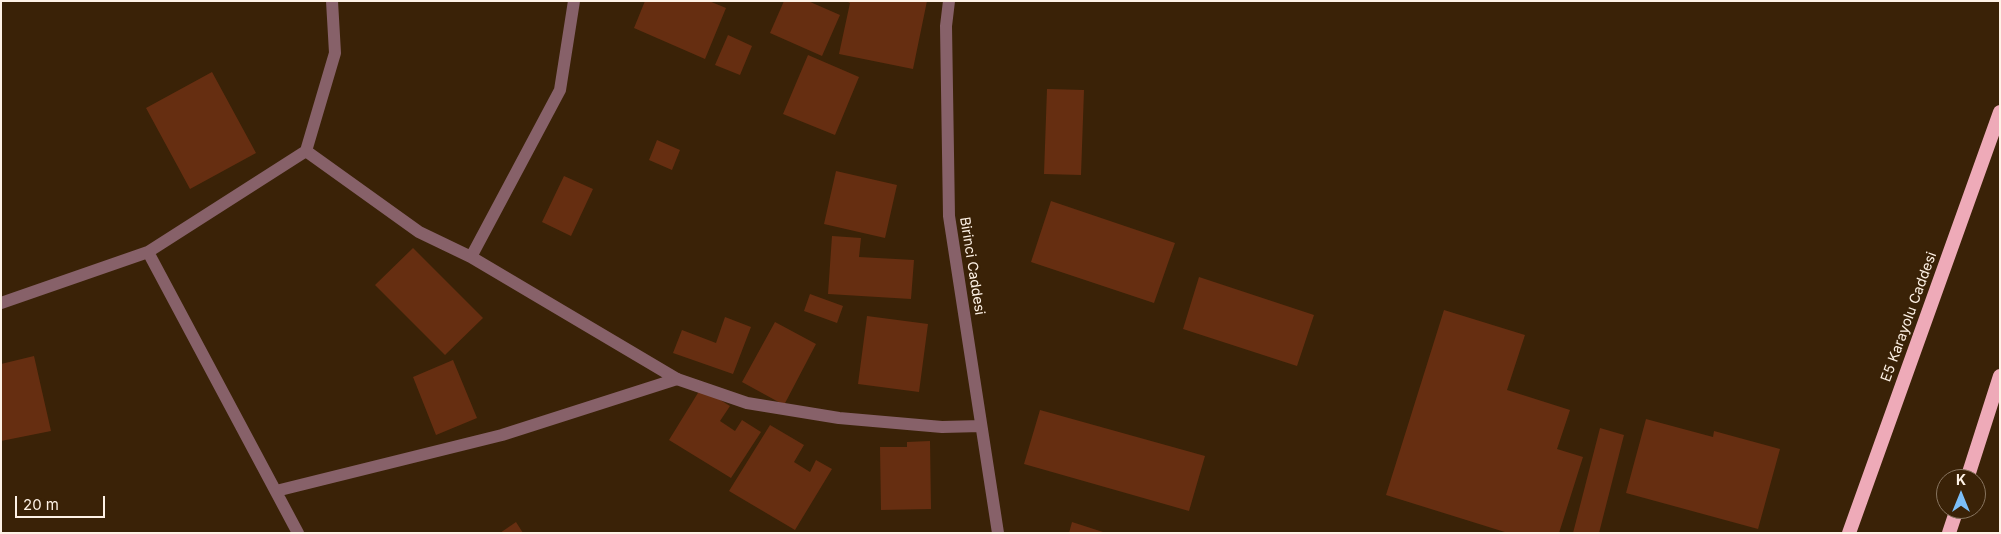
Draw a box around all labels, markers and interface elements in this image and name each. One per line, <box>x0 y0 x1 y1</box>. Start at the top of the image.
street label: Birinci Caddesi <box>956 216 988 316</box>
street label: E5 Karayolu Caddesi <box>1878 250 1940 384</box>
north arrow <box>1936 469 1986 519</box>
text: K <box>1956 471 1966 488</box>
scale bar <box>18 486 108 518</box>
text: 20 m <box>23 495 59 514</box>

